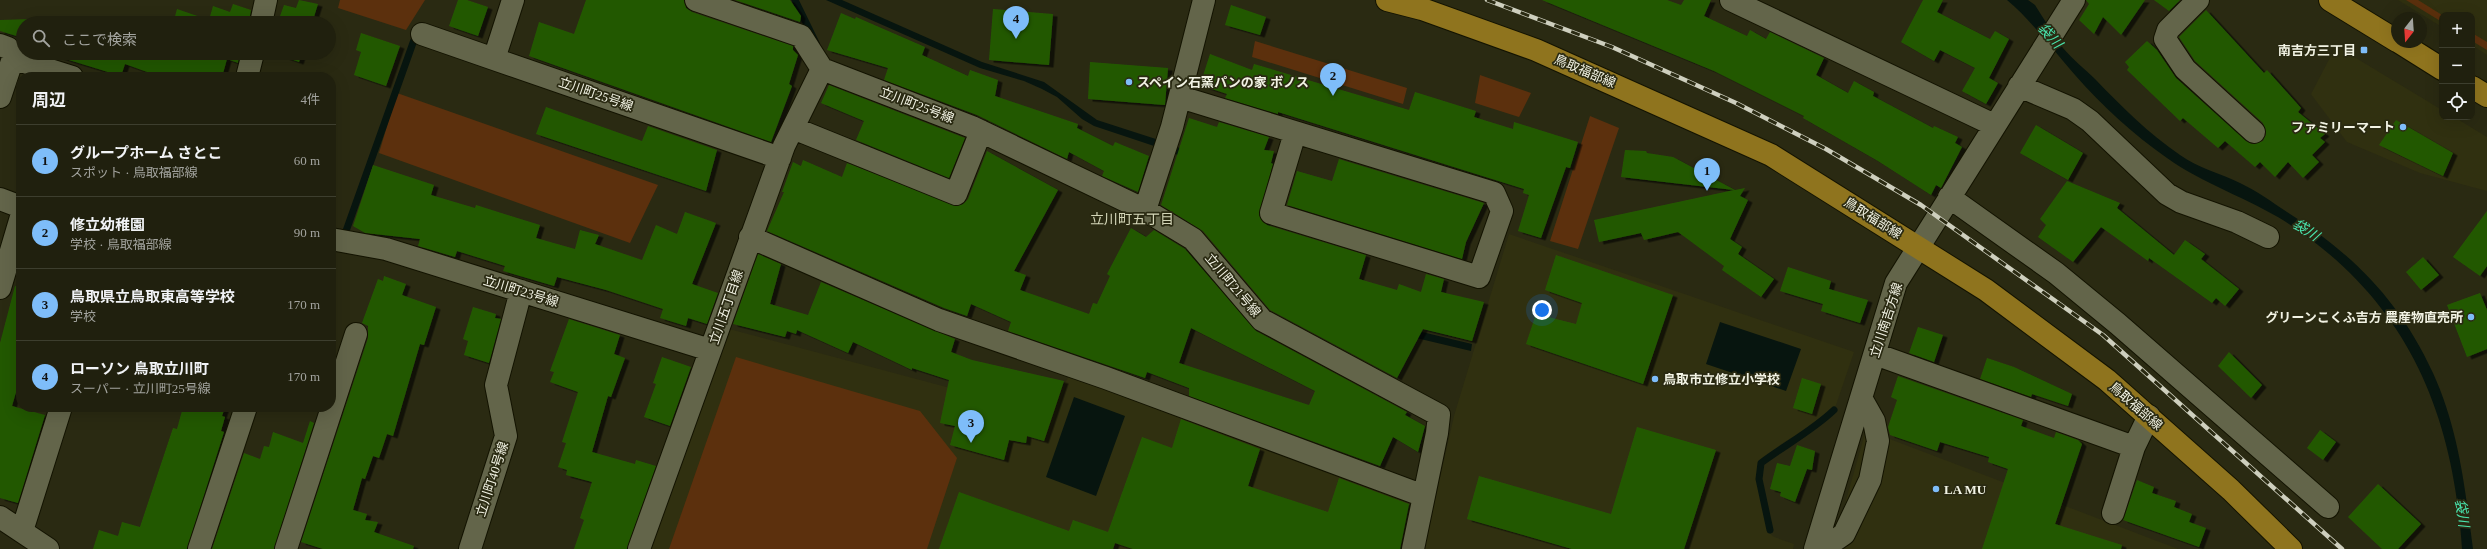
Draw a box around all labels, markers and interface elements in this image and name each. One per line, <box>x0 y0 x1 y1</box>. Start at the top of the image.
pin: 4 <box>1003 6 1029 39</box>
north arrow <box>2391 12 2427 48</box>
map controls <box>2439 12 2475 120</box>
button: + <box>2439 12 2475 48</box>
search box <box>16 16 336 60</box>
water label: 袋川 <box>2035 21 2066 53</box>
icon: search <box>30 27 52 49</box>
text: ここで検索 <box>62 32 137 48</box>
place label: 南吉方三丁目 <box>2278 43 2356 58</box>
marker: 南吉方三丁目 <box>2359 45 2369 55</box>
button: − <box>2439 48 2475 84</box>
street label: 鳥取福部線 <box>1552 51 1618 91</box>
pin: 2 <box>1320 63 1346 96</box>
street label: 立川町25号線 <box>557 74 635 114</box>
place label: スペイン石窯パンの家 ボノス <box>1137 75 1309 90</box>
marker: スペイン石窯パンの家 ボノス <box>1124 77 1134 87</box>
street label: 立川町25号線 <box>878 84 956 126</box>
button: locate <box>2439 84 2475 120</box>
text: 周辺 <box>32 91 66 110</box>
text: 4件 <box>300 92 320 107</box>
place label: ファミリーマート <box>2291 120 2395 135</box>
marker: ファミリーマート <box>2398 122 2408 132</box>
text: グループホーム さとこ <box>70 145 222 161</box>
text: 1 <box>42 153 48 168</box>
text: 60 m <box>294 153 320 168</box>
pin: 1 <box>1694 158 1720 191</box>
text: スポット · 鳥取福部線 <box>70 165 198 180</box>
street label: 鳥取福部線 <box>1841 194 1905 242</box>
district label: 立川町五丁目 <box>1090 212 1174 227</box>
water label: 袋川 <box>2290 216 2324 245</box>
text: 修立幼稚園 <box>70 217 145 233</box>
text: 2 <box>42 225 48 240</box>
text: 90 m <box>294 225 320 240</box>
text: 学校 · 鳥取福部線 <box>70 237 172 252</box>
street label: 立川町21号線 <box>1202 250 1264 320</box>
street label: 立川五丁目線 <box>706 268 746 346</box>
street label: 立川町23号線 <box>482 272 560 310</box>
street label: 立川南吉方線 <box>1867 281 1905 359</box>
text: 鳥取県立鳥取東高等学校 <box>70 289 235 305</box>
text: 3 <box>42 297 48 312</box>
text: 170 m <box>287 297 320 312</box>
your location <box>1532 300 1552 320</box>
text: 学校 <box>70 309 96 324</box>
place label: グリーンこくふ吉方 農産物直売所 <box>2265 310 2463 325</box>
marker: グリーンこくふ吉方 農産物直売所 <box>2466 312 2476 322</box>
text: ローソン 鳥取立川町 <box>70 361 209 377</box>
text: 4 <box>42 369 48 384</box>
text: 170 m <box>287 369 320 384</box>
place label: 鳥取市立修立小学校 <box>1663 372 1780 387</box>
marker: 鳥取市立修立小学校 <box>1650 374 1660 384</box>
street label: 鳥取福部線 <box>2107 379 2165 433</box>
text: スーパー · 立川町25号線 <box>70 381 211 396</box>
pin: 3 <box>958 410 984 443</box>
street label: 立川町40号線 <box>473 440 511 518</box>
place label: LA MU <box>1944 482 1987 497</box>
marker: LA MU <box>1931 484 1941 494</box>
water label: 袋川 <box>2453 498 2472 530</box>

